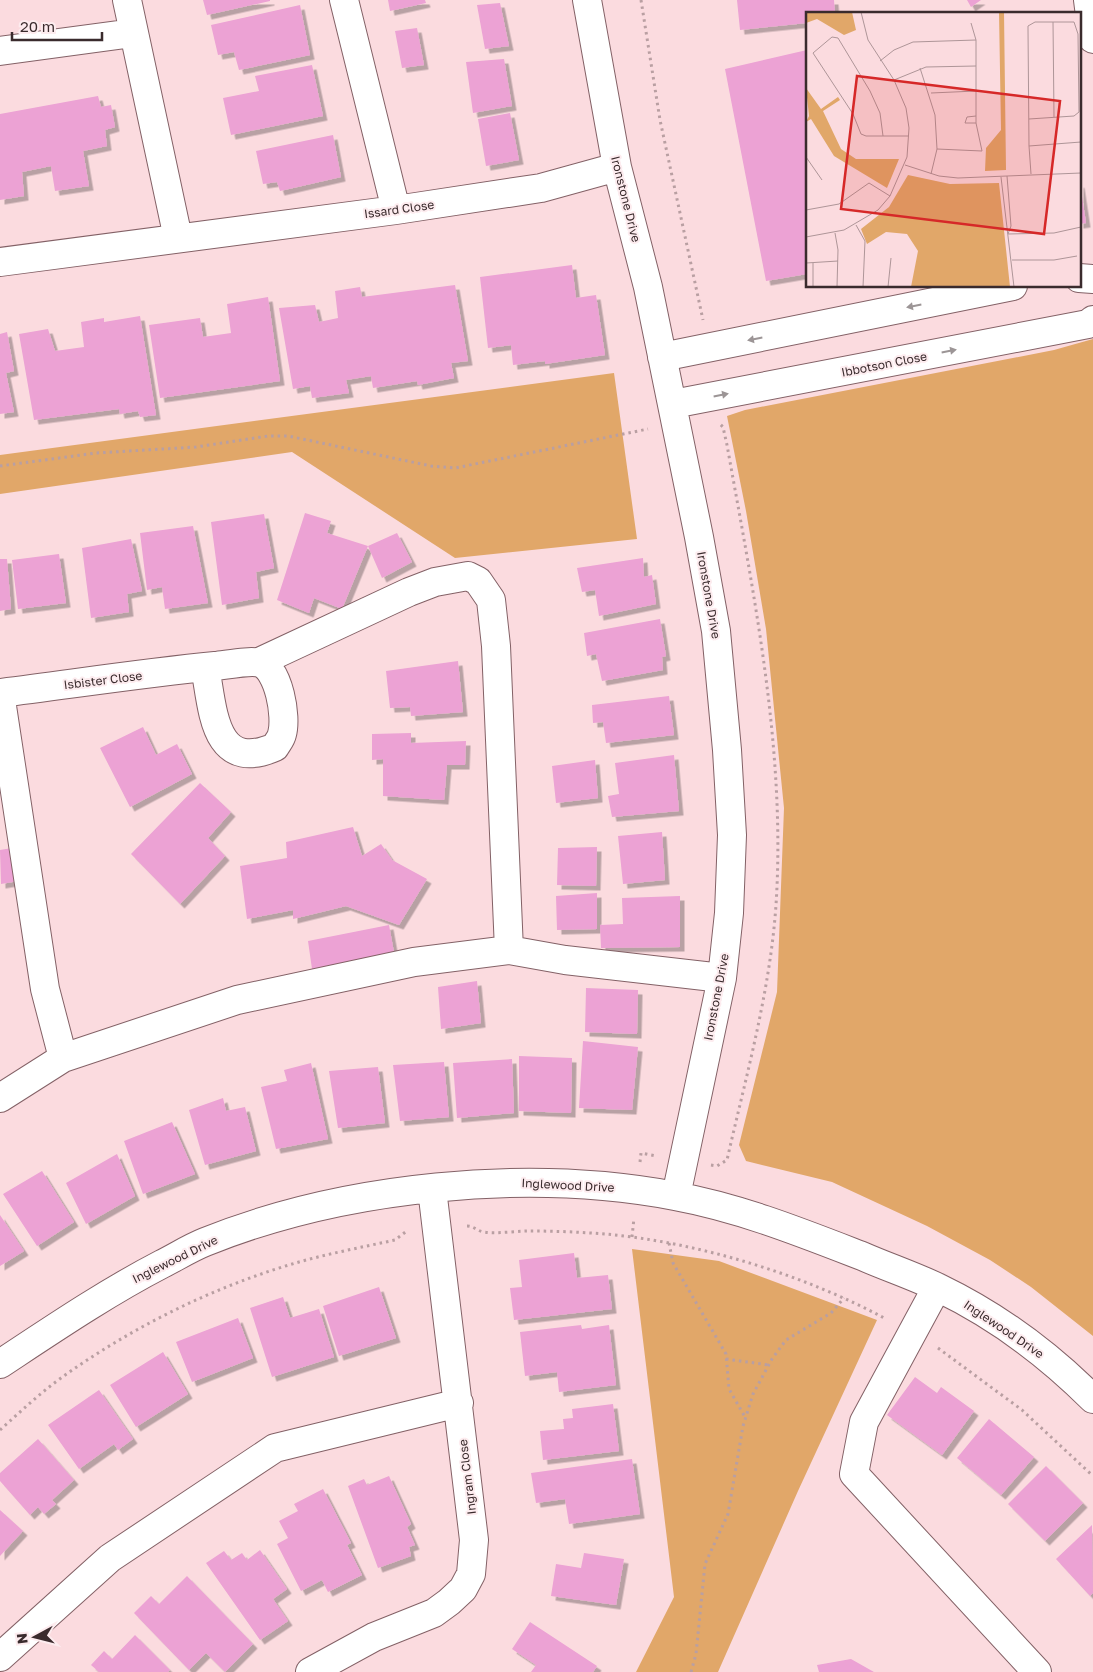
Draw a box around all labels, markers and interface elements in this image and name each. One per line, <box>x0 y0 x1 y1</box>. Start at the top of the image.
scale bar <box>12 10 102 42</box>
inset map <box>806 12 1080 288</box>
text: 20 m <box>20 17 55 35</box>
street label: Ironstone Drive <box>608 154 644 244</box>
street label: Issard Close <box>363 197 435 221</box>
one-way arrow <box>906 303 922 311</box>
one-way arrow <box>746 335 762 343</box>
one-way arrow <box>941 347 956 355</box>
street label: Ibbotson Close <box>840 348 928 380</box>
one-way arrow <box>713 391 729 399</box>
street label: Ironstone Drive <box>694 550 724 640</box>
street label: Isbister Close <box>63 668 143 692</box>
street label: Ironstone Drive <box>700 952 732 1042</box>
street label: Inglewood Drive <box>521 1175 615 1195</box>
street label: Inglewood Drive <box>130 1232 220 1286</box>
street label: Inglewood Drive <box>961 1297 1047 1361</box>
street label: Ingram Close <box>455 1438 479 1516</box>
north arrow <box>10 1612 60 1662</box>
text: N <box>13 1632 31 1645</box>

